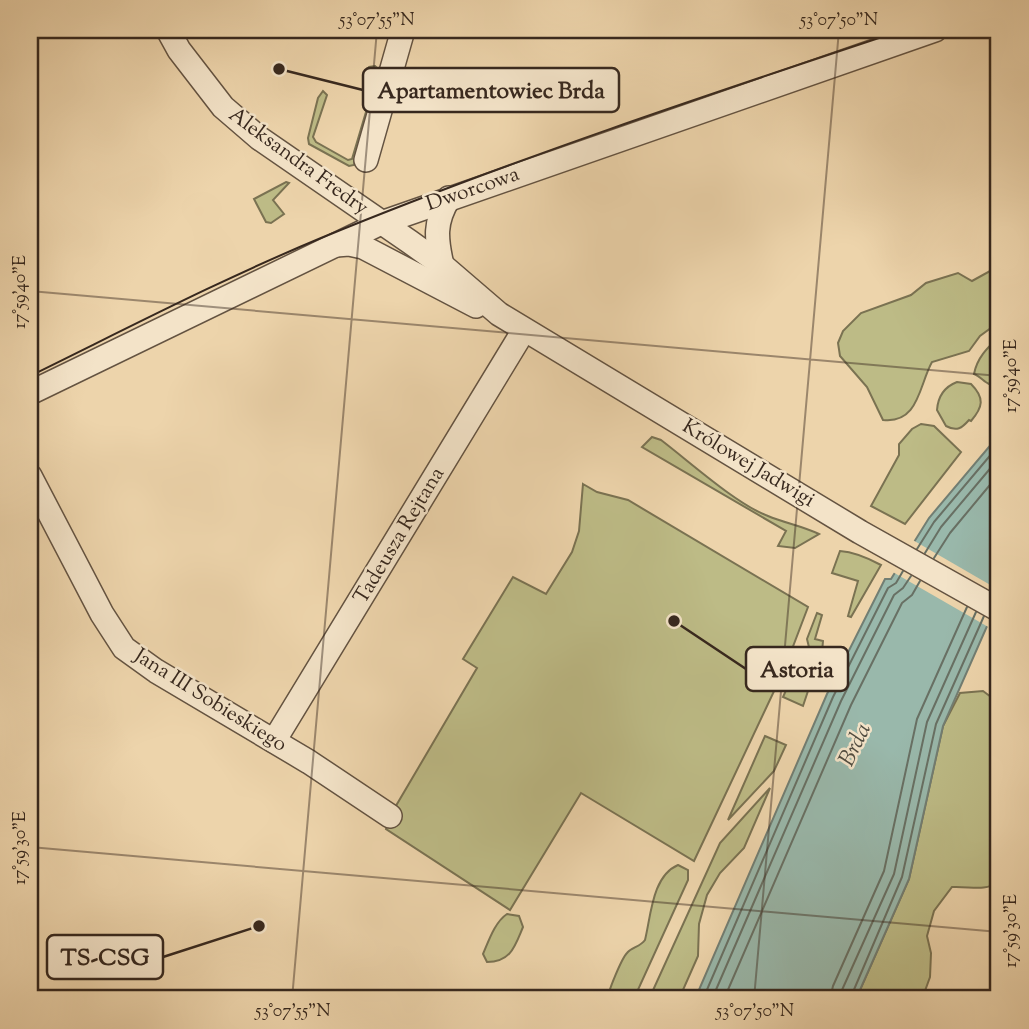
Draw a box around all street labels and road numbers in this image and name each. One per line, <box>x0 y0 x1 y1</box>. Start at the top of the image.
street label: Aleksandra Fredry <box>222 101 375 223</box>
street label: Dworcowa <box>422 160 524 220</box>
street label: Królowej Jadwigi <box>676 412 820 516</box>
street label: Tadeusza Rejtana <box>347 462 453 610</box>
street label: Jana III Sobieskiego <box>127 641 292 760</box>

